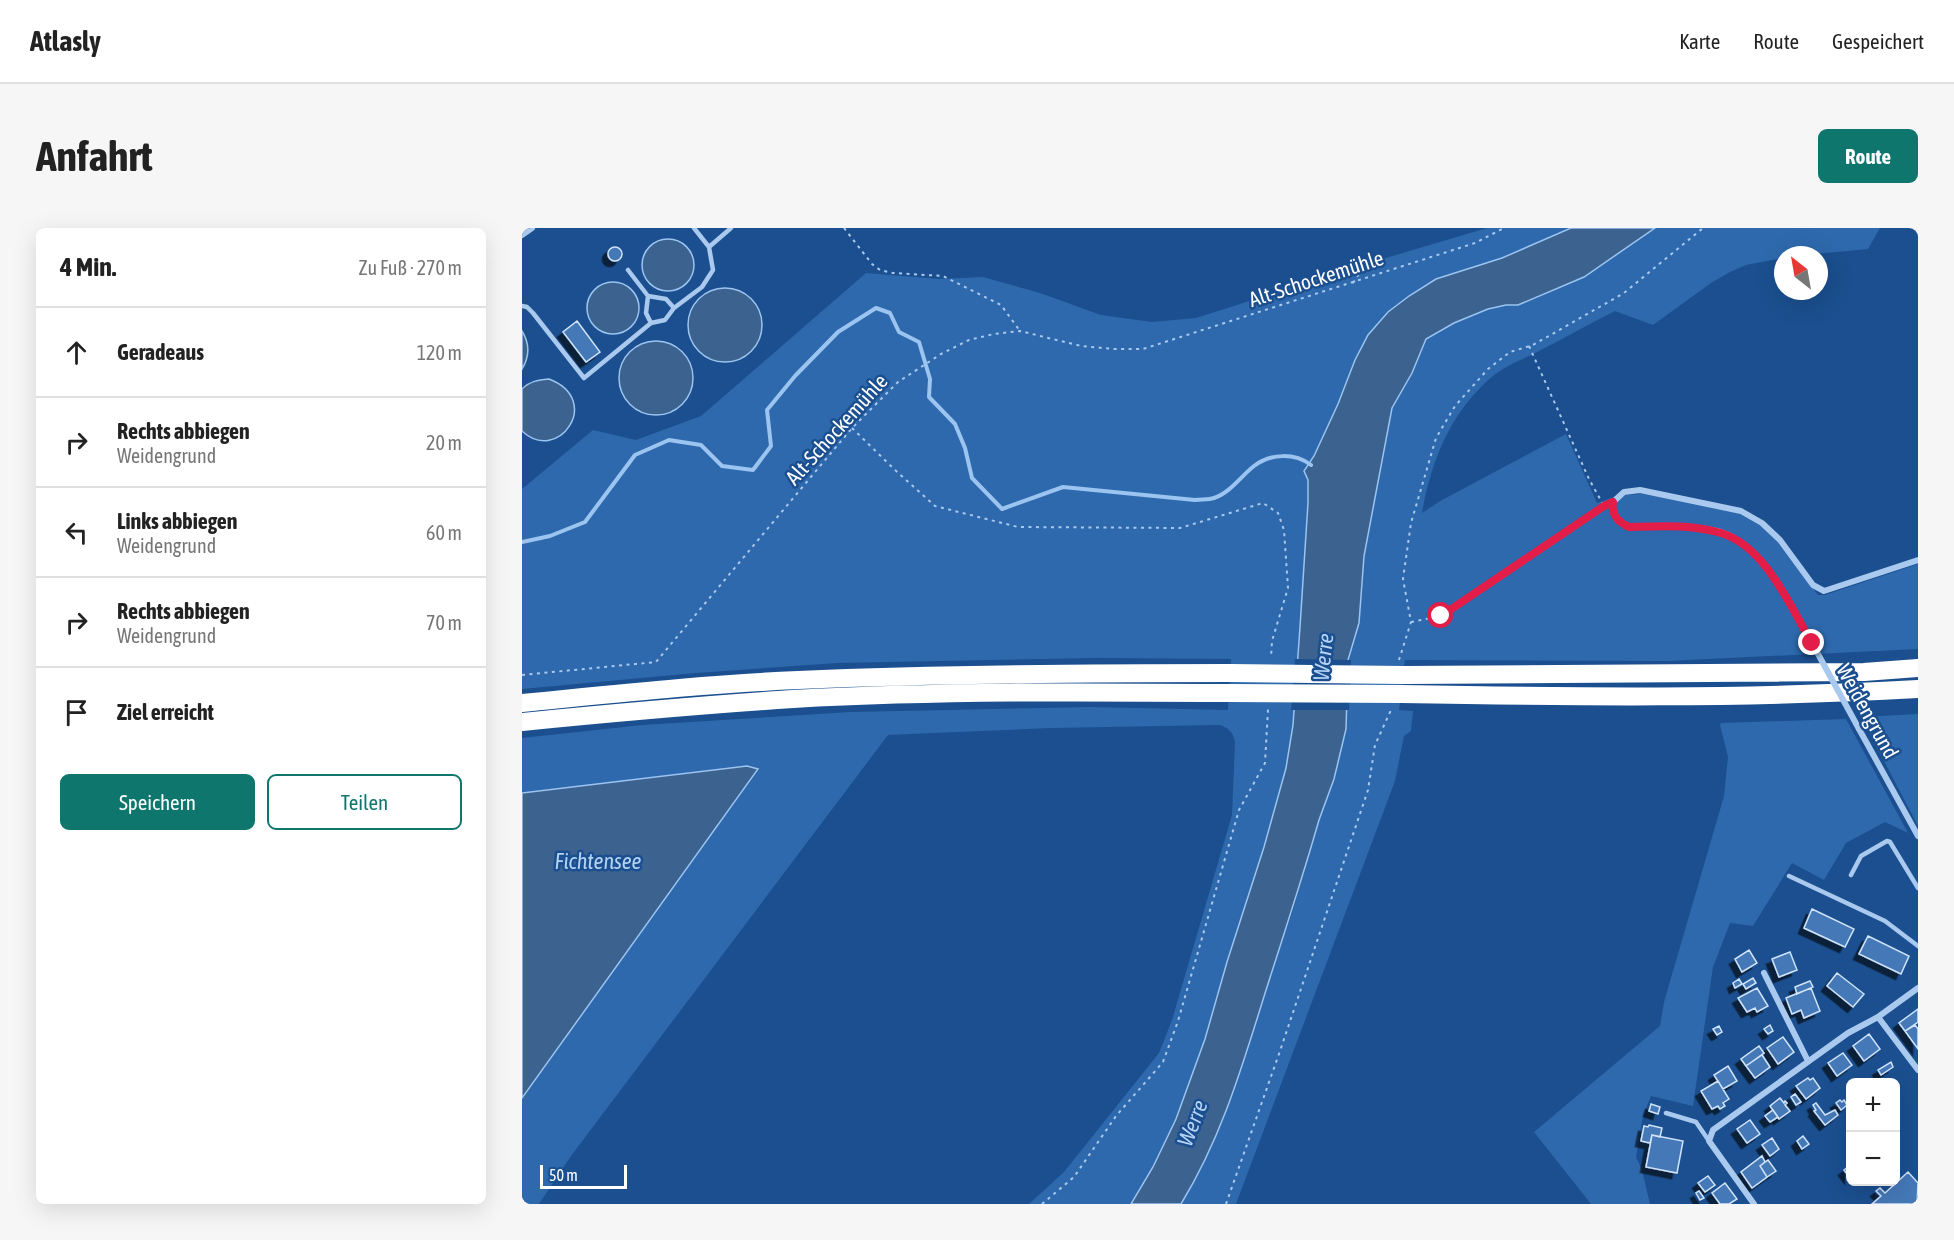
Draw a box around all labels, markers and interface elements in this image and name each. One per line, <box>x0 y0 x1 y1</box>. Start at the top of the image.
text: Atlasly <box>30 25 101 57</box>
text: Karte <box>1679 29 1720 53</box>
text: Route <box>1753 29 1799 53</box>
text: Gespeichert <box>1832 29 1924 53</box>
button: Route <box>1818 129 1918 183</box>
text: Anfahrt <box>36 132 153 180</box>
street label: Alt-Schockemühle <box>1246 245 1386 311</box>
north arrow <box>1774 246 1828 300</box>
text: 4 Min. <box>60 252 116 282</box>
text: Zu Fuß · 270 m <box>359 256 462 279</box>
icon: ahead <box>60 336 93 369</box>
text: Geradeaus <box>117 339 204 365</box>
text: 120 m <box>417 341 462 364</box>
street label: Alt-Schockemühle <box>780 369 892 489</box>
text: Rechts abbiegen <box>117 418 250 444</box>
icon: right <box>60 426 93 459</box>
text: 20 m <box>426 431 462 454</box>
text: Weidengrund <box>117 444 216 467</box>
text: Links abbiegen <box>117 508 238 534</box>
icon: left <box>60 516 93 549</box>
text: 60 m <box>426 521 462 544</box>
text: Weidengrund <box>117 534 216 557</box>
text: Rechts abbiegen <box>117 598 250 624</box>
route start <box>1427 602 1453 628</box>
icon: right <box>60 606 93 639</box>
text: 70 m <box>426 611 462 634</box>
text: Weidengrund <box>117 624 216 647</box>
route end <box>1798 629 1824 655</box>
water label: Werre <box>1308 632 1338 682</box>
street label: Weidengrund <box>1832 660 1904 762</box>
icon: arrive <box>60 696 93 729</box>
text: Ziel erreicht <box>117 699 214 725</box>
button: Speichern <box>60 774 255 830</box>
button: Teilen <box>267 774 462 830</box>
water label: Fichtensee <box>555 848 641 874</box>
map controls <box>1846 1078 1900 1186</box>
button: + <box>1846 1078 1900 1132</box>
water label: Werre <box>1171 1096 1213 1150</box>
button: − <box>1846 1132 1900 1186</box>
scale bar <box>540 1162 627 1190</box>
text: 50 m <box>549 1166 578 1184</box>

